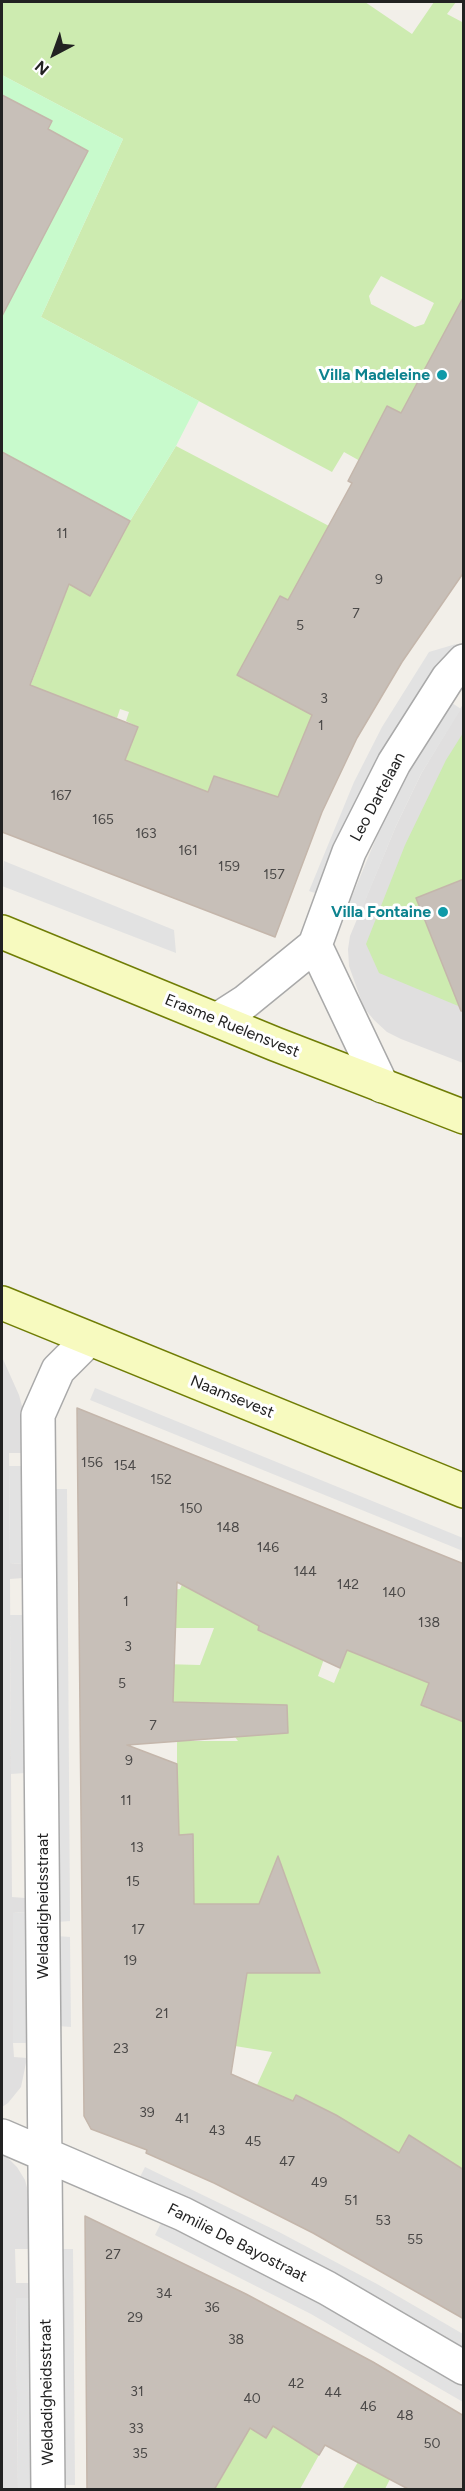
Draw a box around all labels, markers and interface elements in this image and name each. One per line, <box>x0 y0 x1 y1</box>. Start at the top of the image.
north arrow <box>24 24 84 84</box>
text: N <box>31 57 53 79</box>
place label: Villa Madeleine <box>318 365 430 385</box>
marker: Villa Madeleine <box>435 368 449 382</box>
house number: 11 <box>56 526 68 542</box>
house number: 9 <box>375 572 383 588</box>
house number: 7 <box>352 606 360 622</box>
house number: 5 <box>296 618 304 634</box>
house number: 3 <box>320 691 328 707</box>
house number: 1 <box>318 718 324 734</box>
street label: Leo Dartelaan <box>346 749 410 845</box>
house number: 167 <box>50 788 72 804</box>
house number: 165 <box>92 812 114 828</box>
house number: 163 <box>135 826 157 842</box>
house number: 161 <box>178 843 198 859</box>
house number: 159 <box>218 859 240 875</box>
house number: 157 <box>263 867 285 883</box>
place label: Villa Fontaine <box>331 902 431 922</box>
marker: Villa Fontaine <box>436 905 450 919</box>
street label: Erasme Ruelensvest <box>162 990 302 1062</box>
street label: Naamsevest <box>187 1371 277 1423</box>
house number: 156 <box>81 1455 103 1471</box>
house number: 154 <box>114 1458 136 1474</box>
house number: 152 <box>150 1472 172 1488</box>
house number: 150 <box>180 1501 202 1517</box>
house number: 148 <box>216 1520 240 1536</box>
house number: 146 <box>257 1540 279 1556</box>
house number: 144 <box>293 1564 317 1580</box>
house number: 142 <box>337 1577 359 1593</box>
house number: 140 <box>382 1585 406 1601</box>
house number: 1 <box>123 1594 129 1610</box>
house number: 138 <box>418 1615 440 1631</box>
house number: 3 <box>124 1639 132 1655</box>
house number: 5 <box>118 1676 126 1692</box>
house number: 7 <box>149 1718 157 1734</box>
house number: 9 <box>125 1753 133 1769</box>
house number: 11 <box>120 1793 132 1809</box>
street label: Weldadigheidsstraat <box>33 1833 53 1979</box>
house number: 13 <box>130 1840 144 1856</box>
house number: 15 <box>126 1874 140 1890</box>
house number: 17 <box>131 1922 145 1938</box>
house number: 19 <box>123 1953 137 1969</box>
house number: 21 <box>155 2006 169 2022</box>
house number: 23 <box>113 2041 129 2057</box>
house number: 39 <box>139 2105 155 2121</box>
house number: 41 <box>175 2111 189 2127</box>
house number: 43 <box>209 2123 225 2139</box>
house number: 45 <box>245 2134 261 2150</box>
house number: 47 <box>279 2154 295 2170</box>
house number: 49 <box>311 2175 327 2191</box>
house number: 51 <box>344 2193 358 2209</box>
street label: Familie De Bayostraat <box>164 2199 310 2287</box>
house number: 53 <box>375 2213 391 2229</box>
house number: 55 <box>407 2232 423 2248</box>
house number: 27 <box>105 2247 121 2263</box>
house number: 34 <box>156 2286 172 2302</box>
house number: 36 <box>204 2300 220 2316</box>
house number: 29 <box>127 2310 143 2326</box>
street label: Weldadigheidsstraat <box>36 2319 58 2465</box>
house number: 38 <box>228 2332 244 2348</box>
house number: 42 <box>288 2376 304 2392</box>
house number: 31 <box>130 2384 144 2400</box>
house number: 44 <box>324 2385 342 2401</box>
house number: 40 <box>243 2391 261 2407</box>
house number: 46 <box>360 2399 376 2415</box>
house number: 48 <box>396 2408 414 2424</box>
house number: 33 <box>128 2421 144 2437</box>
house number: 50 <box>423 2436 441 2452</box>
house number: 35 <box>132 2446 148 2462</box>

